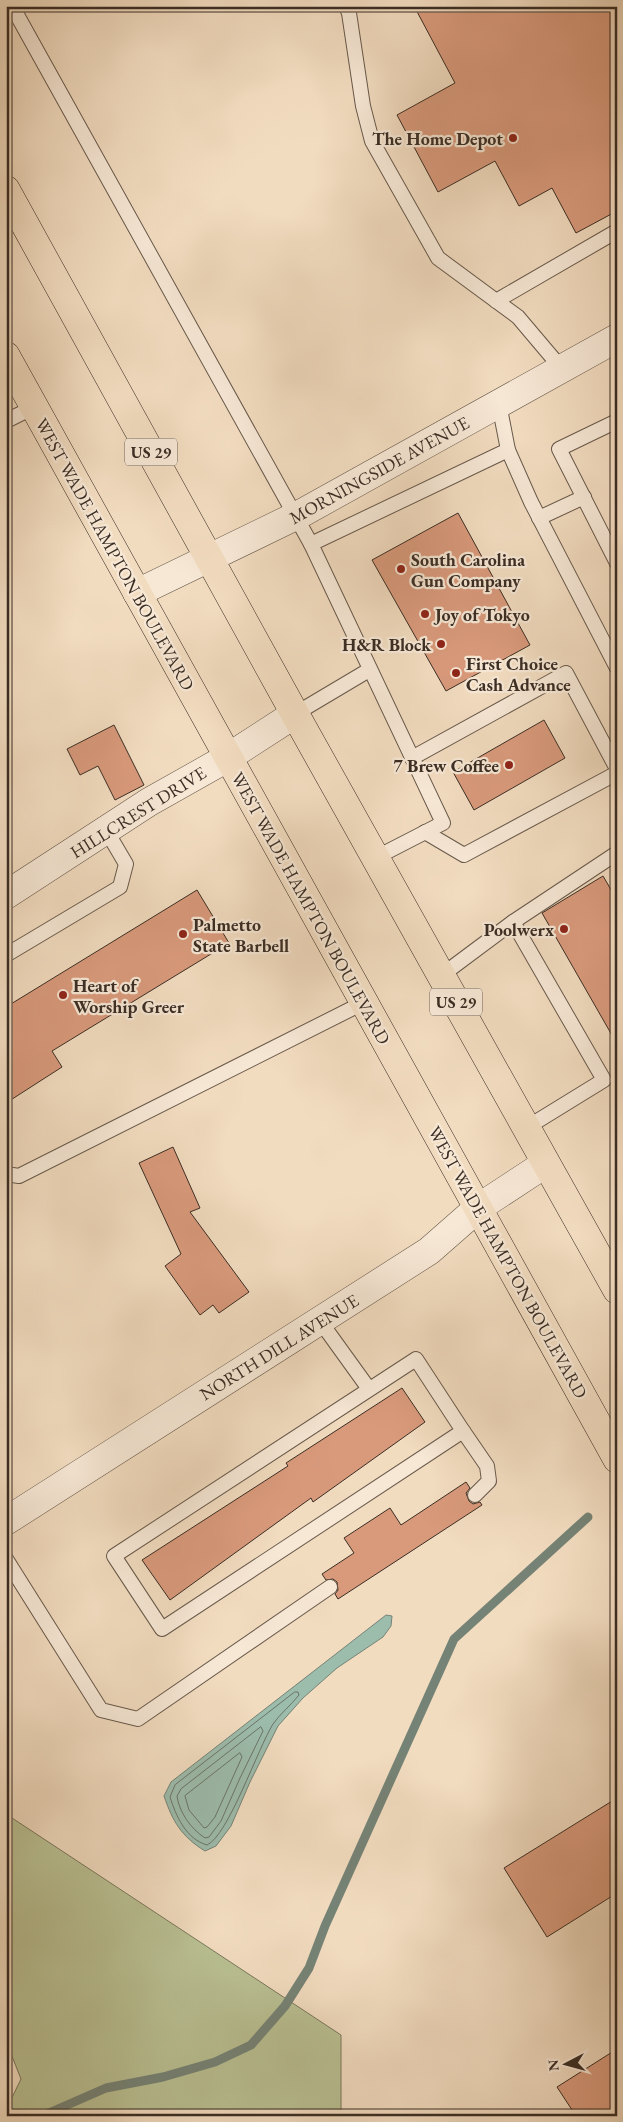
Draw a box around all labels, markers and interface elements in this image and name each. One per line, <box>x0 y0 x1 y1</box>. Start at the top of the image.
place label: The Home Depot <box>372 127 503 150</box>
marker: The Home Depot <box>507 132 519 144</box>
street label: MORNINGSIDE AVENUE <box>285 411 473 529</box>
street label: WEST WADE HAMPTON BOULEVARD <box>30 414 200 694</box>
road number: US 29 <box>125 438 177 466</box>
place label: South Carolina Gun Company <box>411 548 525 592</box>
marker: South Carolina Gun Company <box>395 563 407 575</box>
place label: Joy of Tokyo <box>433 603 530 626</box>
marker: Joy of Tokyo <box>419 608 431 620</box>
place label: H&R Block <box>342 633 432 656</box>
marker: H&R Block <box>435 638 447 650</box>
place label: First Choice Cash Advance <box>466 652 571 696</box>
marker: First Choice Cash Advance <box>450 667 462 679</box>
place label: 7 Brew Coffee <box>393 754 499 777</box>
marker: 7 Brew Coffee <box>503 759 515 771</box>
street label: HILLCREST DRIVE <box>66 761 210 863</box>
street label: WEST WADE HAMPTON BOULEVARD <box>226 768 396 1048</box>
place label: Palmetto State Barbell <box>193 913 289 957</box>
place label: Poolwerx <box>484 918 554 941</box>
marker: Poolwerx <box>558 923 570 935</box>
marker: Palmetto State Barbell <box>177 928 189 940</box>
place label: Heart of Worship Greer <box>73 974 185 1018</box>
marker: Heart of Worship Greer <box>57 989 69 1001</box>
road number: US 29 <box>430 989 482 1016</box>
street label: WEST WADE HAMPTON BOULEVARD <box>423 1122 593 1402</box>
street label: NORTH DILL AVENUE <box>195 1289 363 1405</box>
north arrow <box>540 2040 590 2090</box>
text: N <box>543 2058 563 2072</box>

